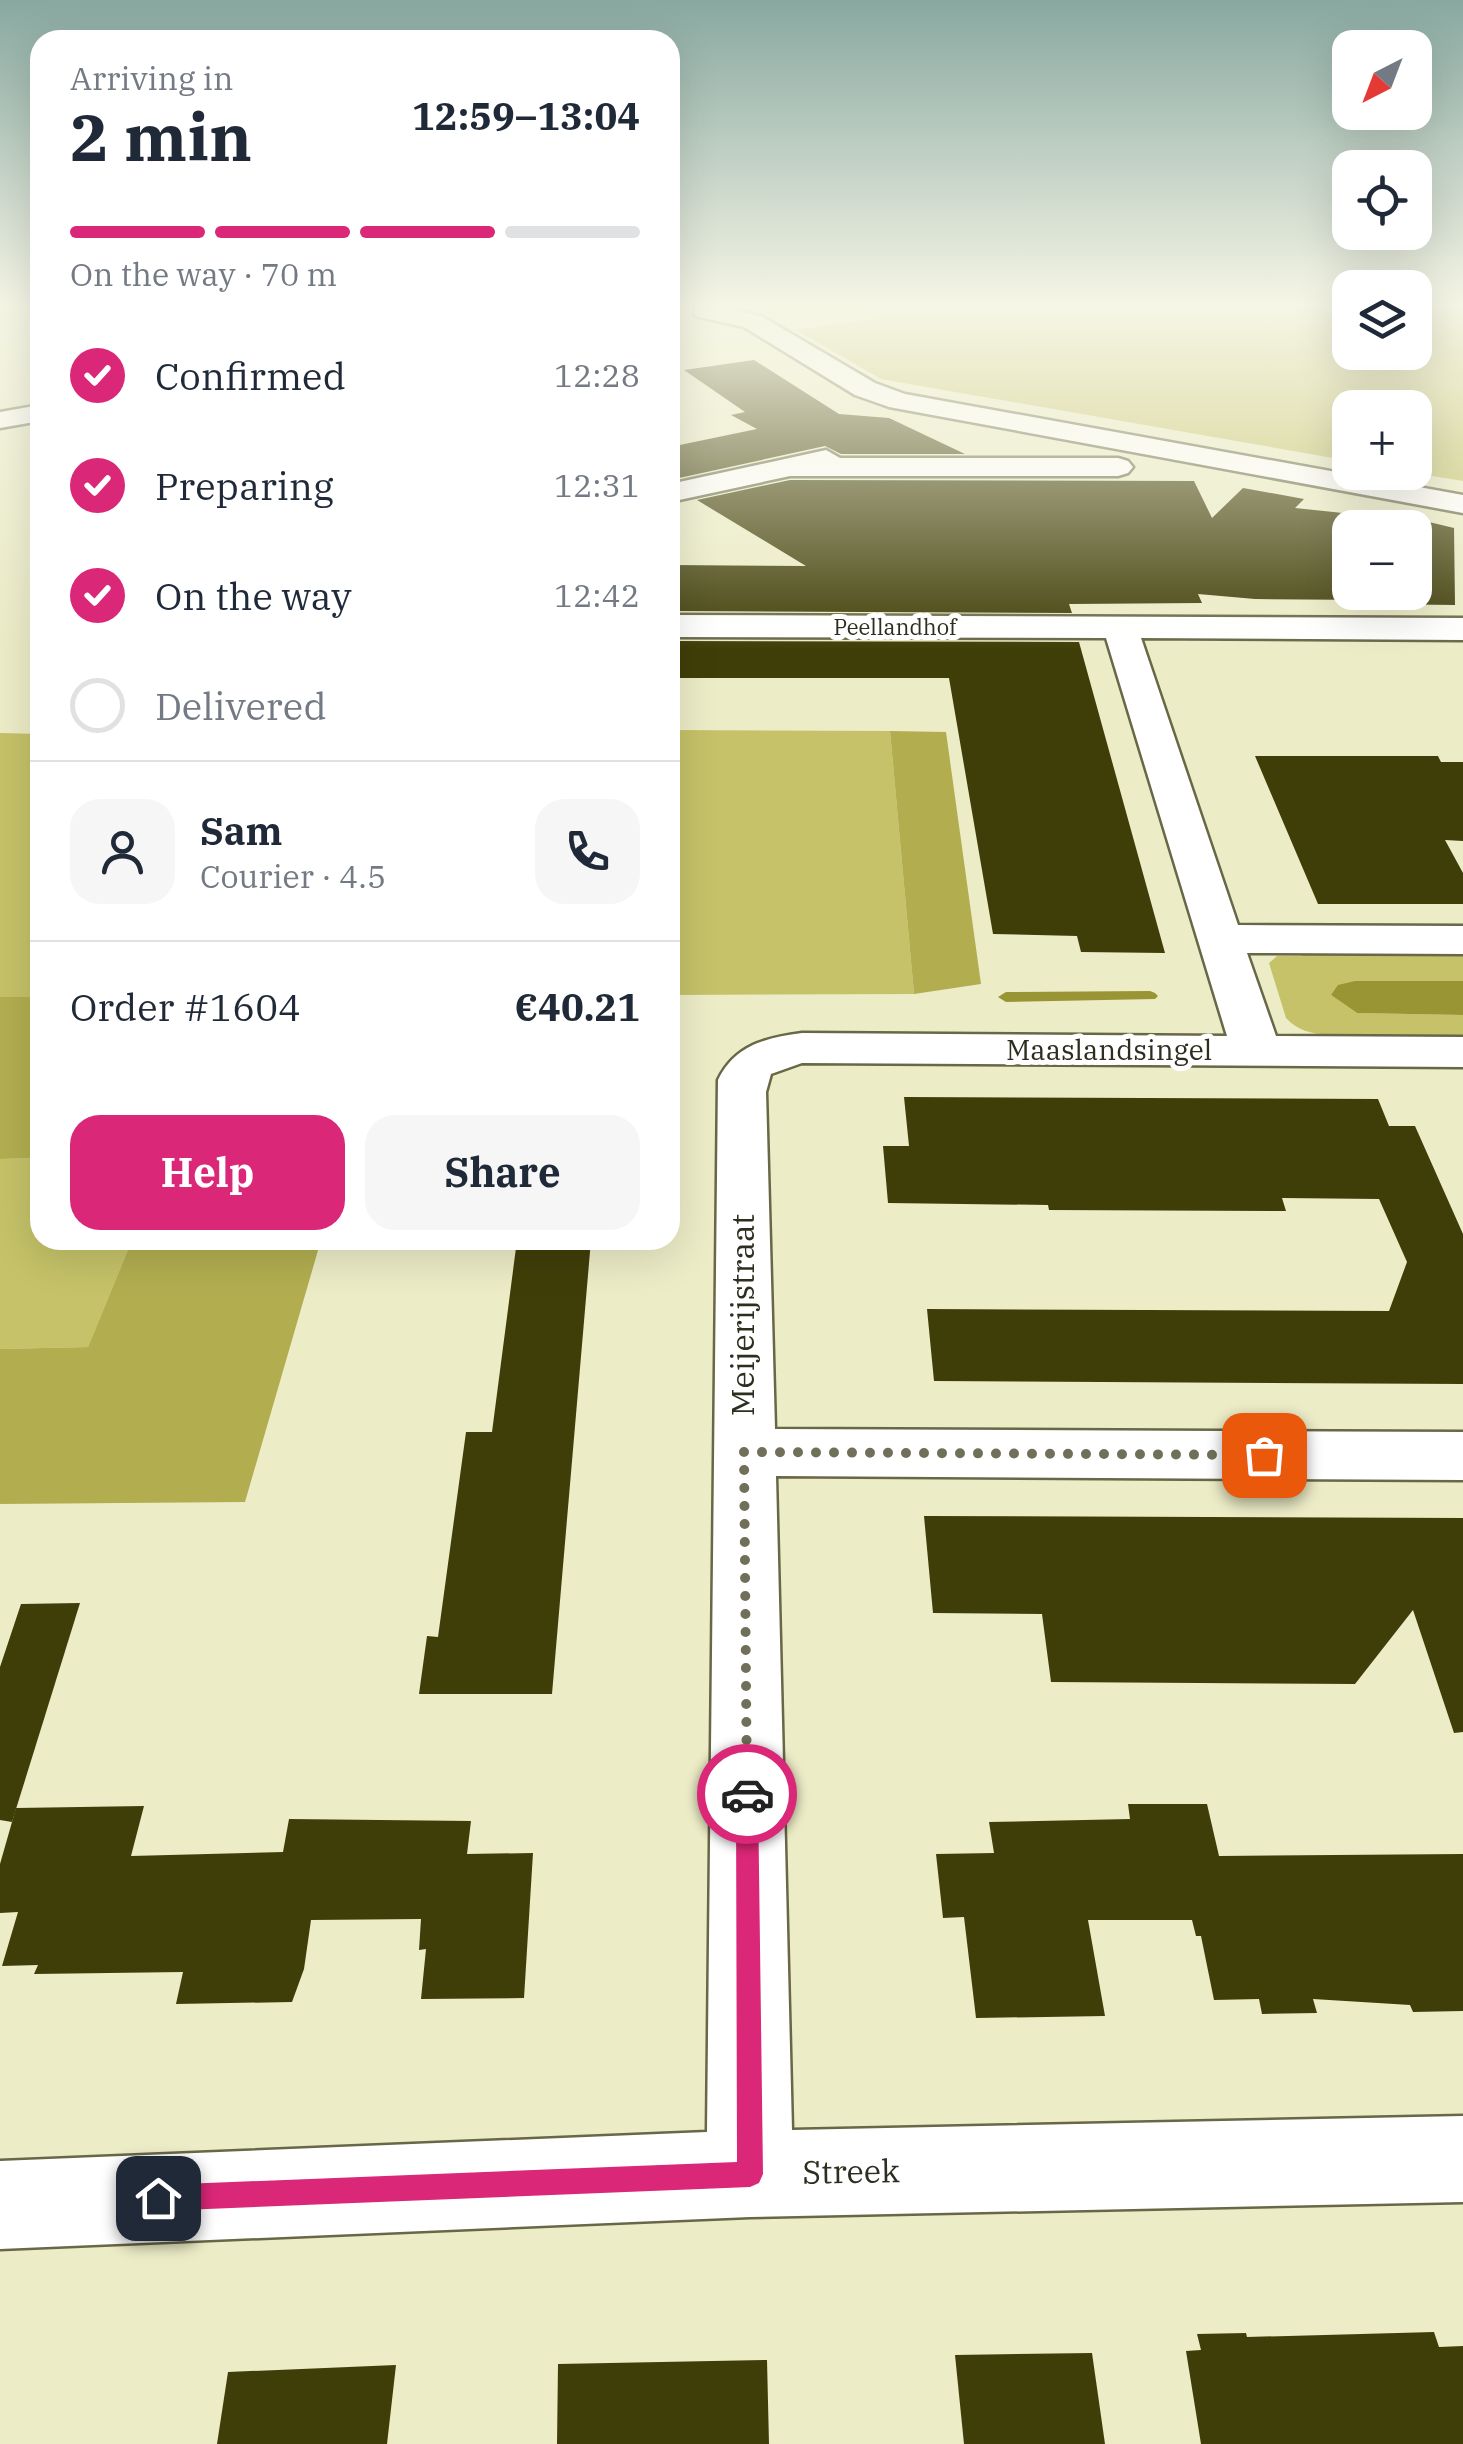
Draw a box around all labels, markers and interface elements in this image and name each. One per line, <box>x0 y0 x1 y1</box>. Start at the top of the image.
north arrow <box>1332 30 1432 130</box>
map controls <box>1332 30 1432 610</box>
text: Arriving in <box>70 57 233 99</box>
text: 12:59–13:04 <box>412 91 640 140</box>
text: 2 min <box>70 94 252 179</box>
button: locate <box>1332 150 1432 250</box>
text: On the way · 70 m <box>70 253 337 295</box>
button: layers <box>1332 270 1432 370</box>
icon: check <box>70 348 125 403</box>
text: Confirmed <box>155 351 346 400</box>
text: 12:28 <box>554 354 640 396</box>
button: + <box>1332 390 1432 490</box>
icon: check <box>70 458 125 513</box>
text: Preparing <box>155 461 334 510</box>
text: 12:31 <box>554 464 640 506</box>
button: − <box>1332 510 1432 610</box>
icon: check <box>70 568 125 623</box>
text: On the way <box>155 571 352 620</box>
text: 12:42 <box>554 574 640 616</box>
street label: Peellandhof <box>833 612 958 641</box>
text: Delivered <box>155 681 327 730</box>
button: person <box>70 799 175 904</box>
button: phone <box>535 799 640 904</box>
text: Sam <box>200 806 283 855</box>
text: Courier · 4.5 <box>200 855 386 897</box>
text: Order #1604 <box>70 982 301 1031</box>
text: €40.21 <box>514 982 640 1031</box>
street label: Maaslandsingel <box>1006 1031 1212 1068</box>
button: Help <box>70 1115 345 1230</box>
button: Share <box>365 1115 640 1230</box>
street label: Meijerijstraat <box>721 1214 763 1416</box>
pin <box>1222 1413 1307 1498</box>
icon: bag <box>1237 1428 1292 1483</box>
courier <box>697 1744 797 1844</box>
icon: car <box>720 1767 775 1822</box>
street label: Streek <box>802 2149 900 2193</box>
pin <box>116 2156 201 2241</box>
icon: home <box>131 2171 186 2226</box>

